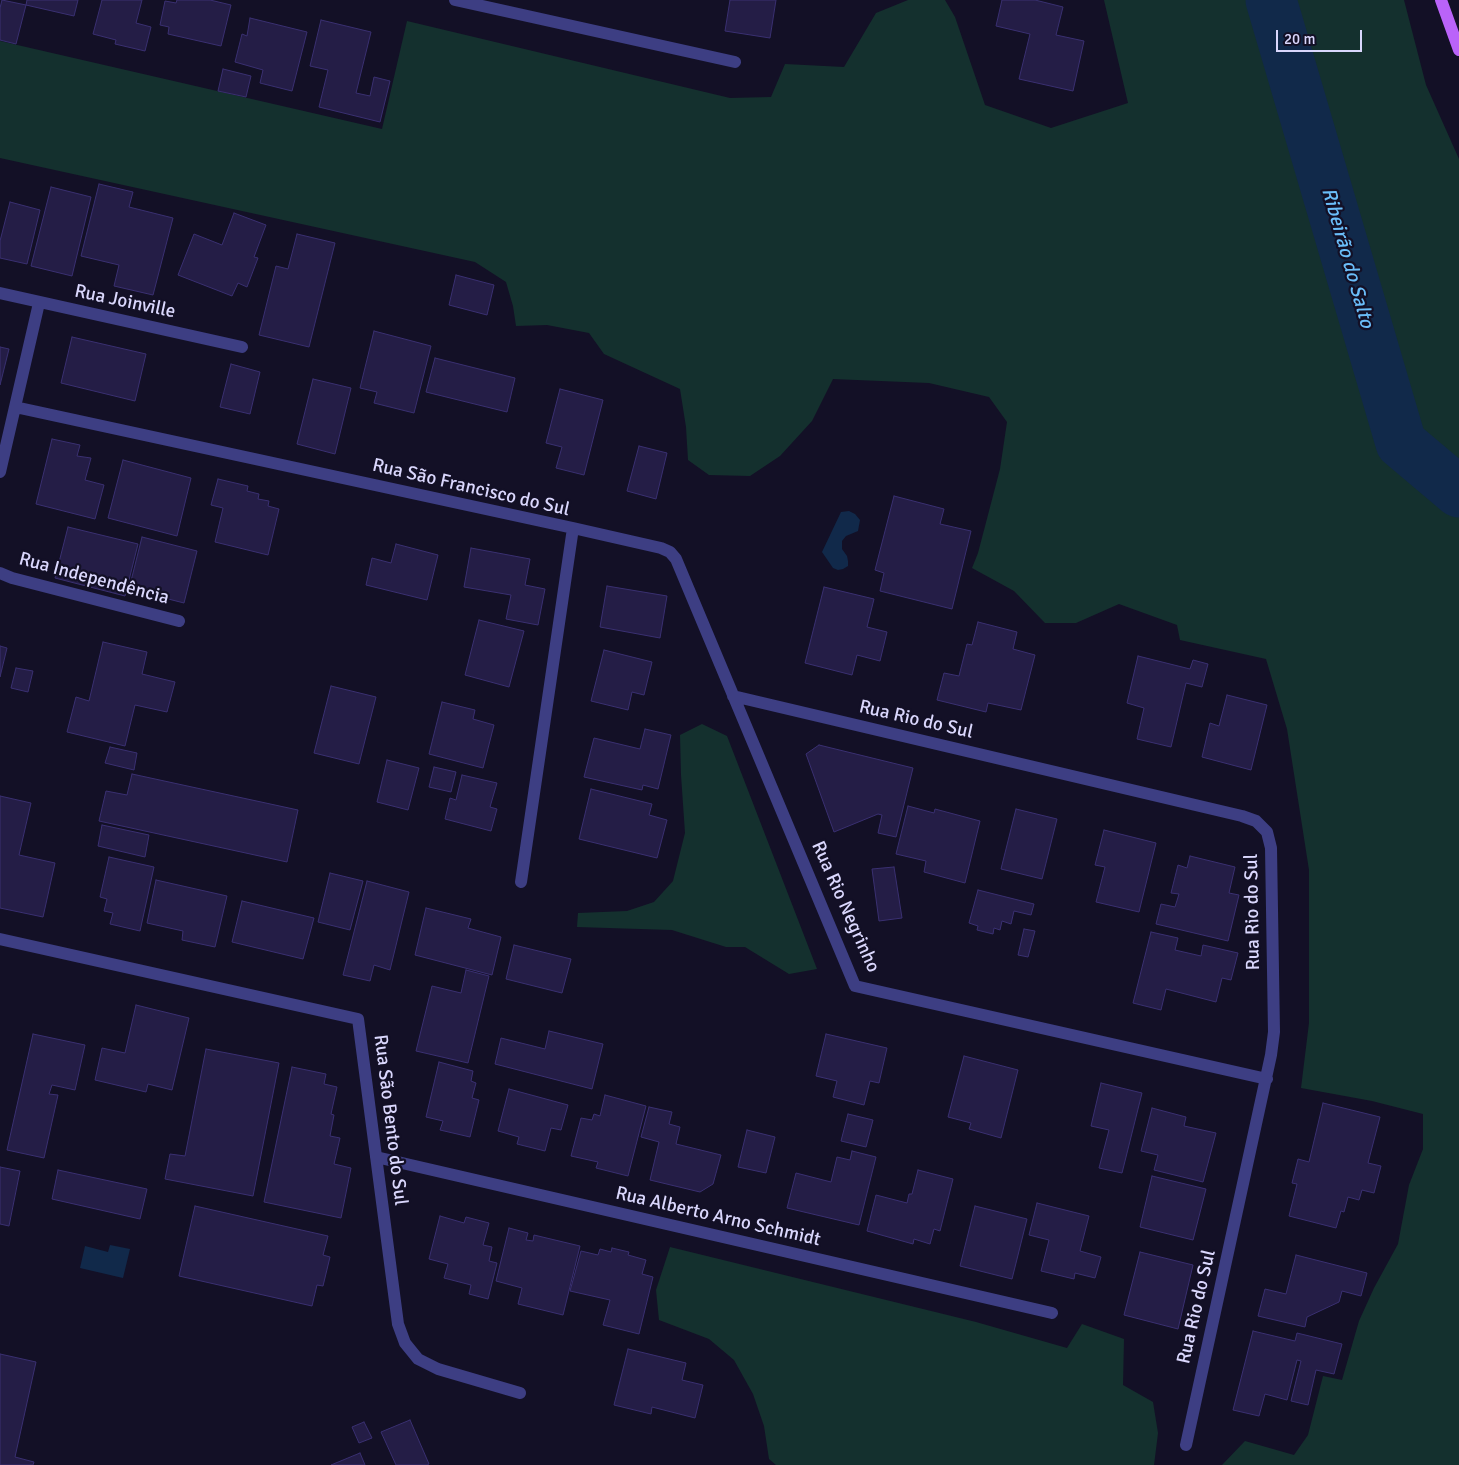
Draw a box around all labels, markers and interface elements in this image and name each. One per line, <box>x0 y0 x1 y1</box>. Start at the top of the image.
scale bar <box>1279 20 1365 52</box>
text: 20 m <box>1284 30 1315 48</box>
water label: Ribeirão do Salto <box>1315 185 1379 331</box>
street label: Rua Joinville <box>72 280 178 324</box>
street label: Rua São Francisco do Sul <box>370 454 572 522</box>
street label: Rua Independência <box>16 548 172 610</box>
street label: Rua Rio do Sul <box>857 696 975 744</box>
street label: Rua Rio Negrinho <box>806 838 884 976</box>
street label: Rua Rio do Sul <box>1241 854 1265 970</box>
street label: Rua São Bento do Sul <box>368 1033 412 1207</box>
street label: Rua Alberto Arno Schmidt <box>613 1182 823 1252</box>
street label: Rua Rio do Sul <box>1173 1248 1221 1366</box>

